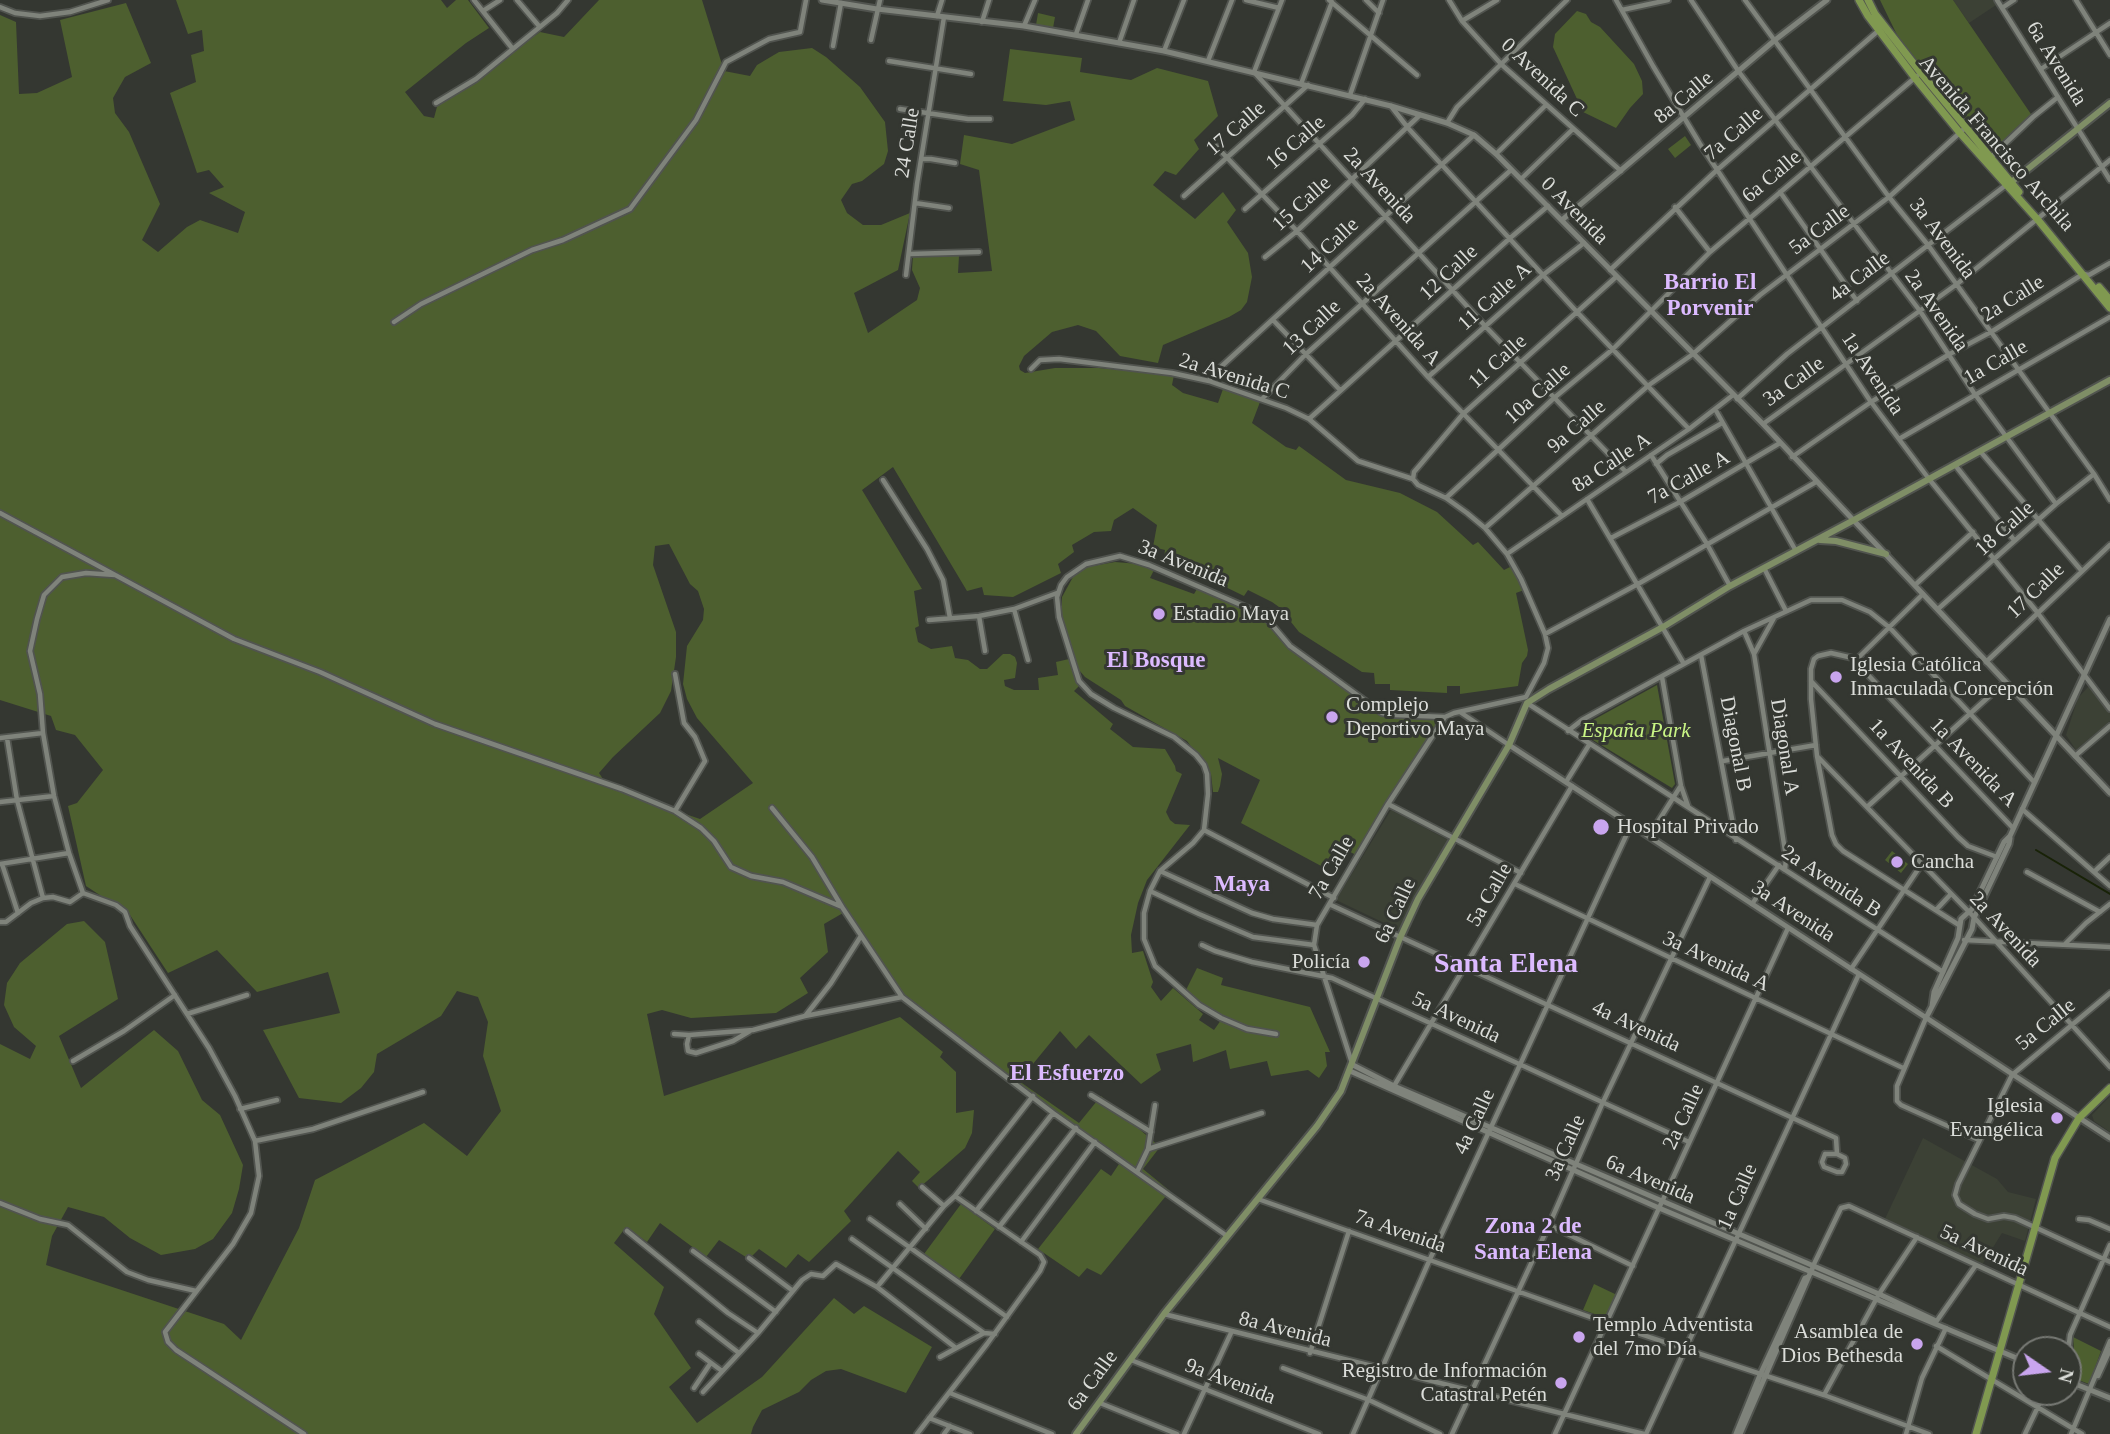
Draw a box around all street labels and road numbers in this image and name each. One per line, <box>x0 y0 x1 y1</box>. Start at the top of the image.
street label: 6a Avenida <box>2020 17 2092 111</box>
street label: 0 Avenida C <box>1495 33 1589 123</box>
street label: Avenida Francisco Archila <box>1913 51 2079 237</box>
street label: 8a Calle <box>1649 66 1719 130</box>
street label: 17 Calle <box>1201 96 1271 162</box>
street label: 7a Calle <box>1700 102 1768 166</box>
street label: 24 Calle <box>890 106 926 180</box>
street label: 16 Calle <box>1261 110 1331 176</box>
street label: 2a Avenida <box>1338 143 1420 229</box>
street label: 6a Calle <box>1737 145 1807 209</box>
street label: 15 Calle <box>1267 171 1337 237</box>
street label: 0 Avenida <box>1535 172 1613 250</box>
street label: 3a Avenida <box>1903 194 1981 284</box>
street label: 5a Calle <box>1785 199 1855 261</box>
street label: 14 Calle <box>1296 213 1364 279</box>
street label: 12 Calle <box>1415 240 1483 306</box>
street label: 4a Calle <box>1825 246 1895 308</box>
street label: 11 Calle A <box>1453 257 1537 337</box>
street label: 2a Avenida <box>1899 265 1973 357</box>
street label: 2a Avenida A <box>1350 269 1446 371</box>
street label: 2a Calle <box>1977 270 2049 328</box>
street label: 13 Calle <box>1278 295 1346 361</box>
street label: 1a Avenida <box>1835 328 1909 420</box>
street label: 11 Calle <box>1464 329 1532 395</box>
street label: 1a Calle <box>1960 335 2032 391</box>
street label: 2a Avenida C <box>1176 348 1292 406</box>
street label: 3a Calle <box>1759 351 1829 413</box>
street label: 10a Calle <box>1500 358 1576 430</box>
street label: 9a Calle <box>1543 395 1611 459</box>
street label: 8a Calle A <box>1568 427 1656 499</box>
street label: 7a Calle A <box>1644 445 1734 511</box>
street label: 18 Calle <box>1970 496 2040 562</box>
street label: 3a Avenida <box>1134 535 1232 593</box>
street label: 17 Calle <box>2002 557 2070 625</box>
street label: Diagonal B <box>1713 694 1757 794</box>
street label: Diagonal A <box>1764 697 1804 797</box>
street label: 1a Avenida A <box>1924 713 2022 813</box>
street label: 1a Avenida B <box>1863 714 1959 814</box>
street label: 7a Calle <box>1304 832 1360 904</box>
street label: 2a Avenida B <box>1776 840 1886 924</box>
street label: 5a Calle <box>1462 859 1518 931</box>
street label: 6a Calle <box>1370 874 1422 948</box>
street label: 3a Avenida <box>1746 876 1840 948</box>
street label: 2a Avenida <box>1964 887 2046 973</box>
street label: 3a Avenida A <box>1659 926 1773 998</box>
street label: 5a Avenida <box>1408 987 1504 1049</box>
street label: 5a Calle <box>2011 993 2081 1057</box>
street label: 4a Avenida <box>1588 996 1684 1058</box>
street label: 2a Calle <box>1658 1080 1710 1154</box>
street label: 4a Calle <box>1449 1085 1501 1159</box>
street label: 3a Calle <box>1540 1111 1592 1185</box>
street label: 6a Avenida <box>1602 1150 1698 1210</box>
street label: 1a Calle <box>1712 1160 1764 1234</box>
street label: 7a Avenida <box>1351 1205 1449 1259</box>
street label: 5a Avenida <box>1936 1220 2032 1282</box>
street label: 8a Avenida <box>1236 1306 1334 1354</box>
street label: 6a Calle <box>1062 1346 1124 1416</box>
street label: 9a Avenida <box>1181 1353 1279 1411</box>

